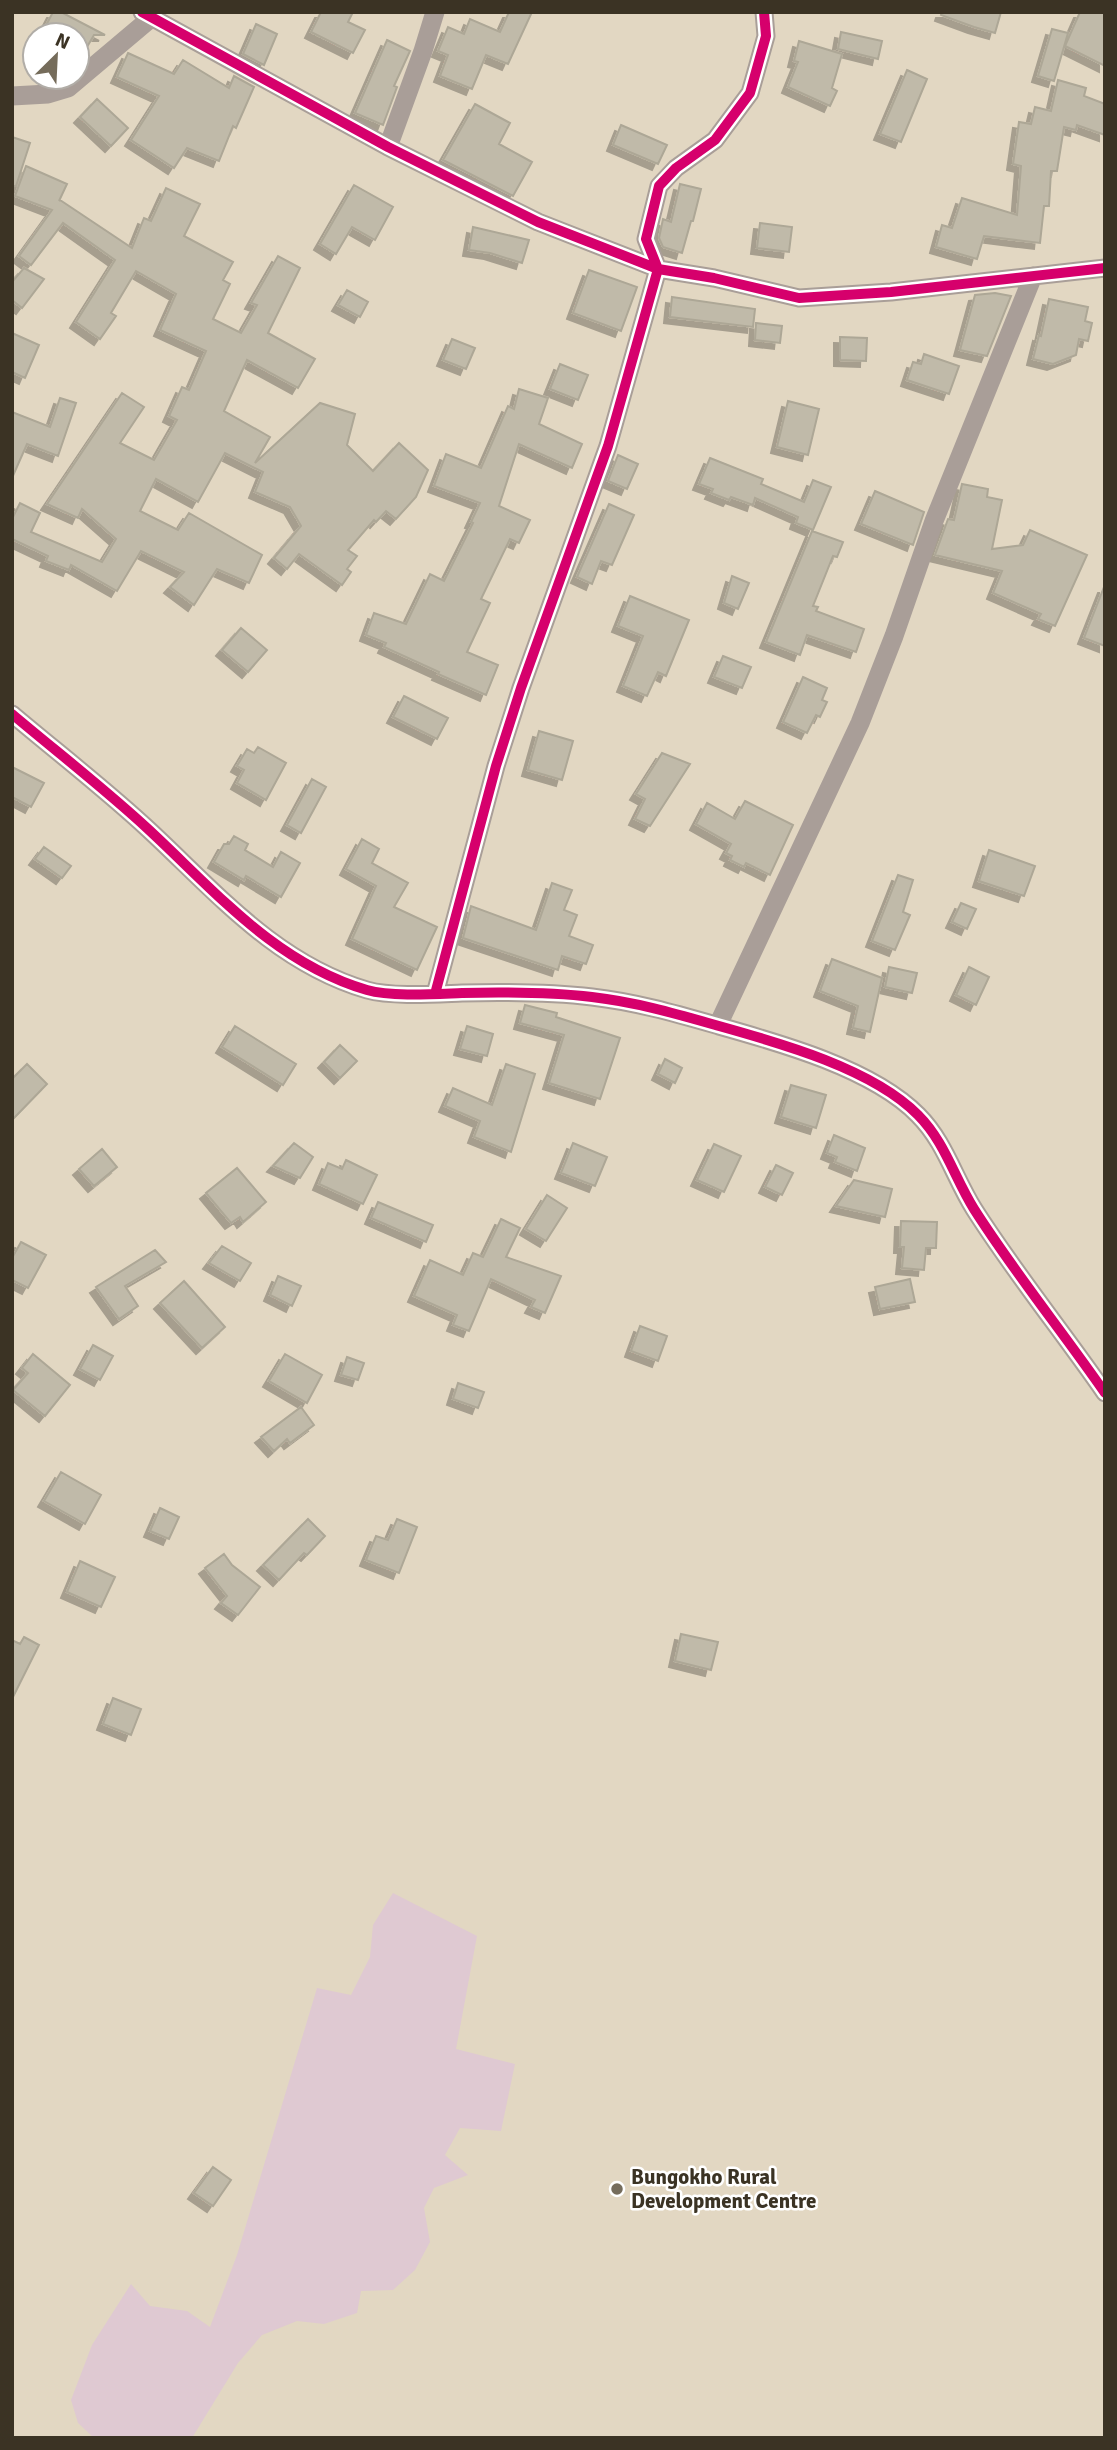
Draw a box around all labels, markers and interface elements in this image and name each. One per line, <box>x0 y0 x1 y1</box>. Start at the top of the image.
north arrow <box>21 21 91 91</box>
text: N <box>52 28 73 55</box>
place label: Bungokho Rural Development Centre <box>631 2164 816 2214</box>
marker: Bungokho Rural Development Centre <box>609 2181 625 2197</box>

